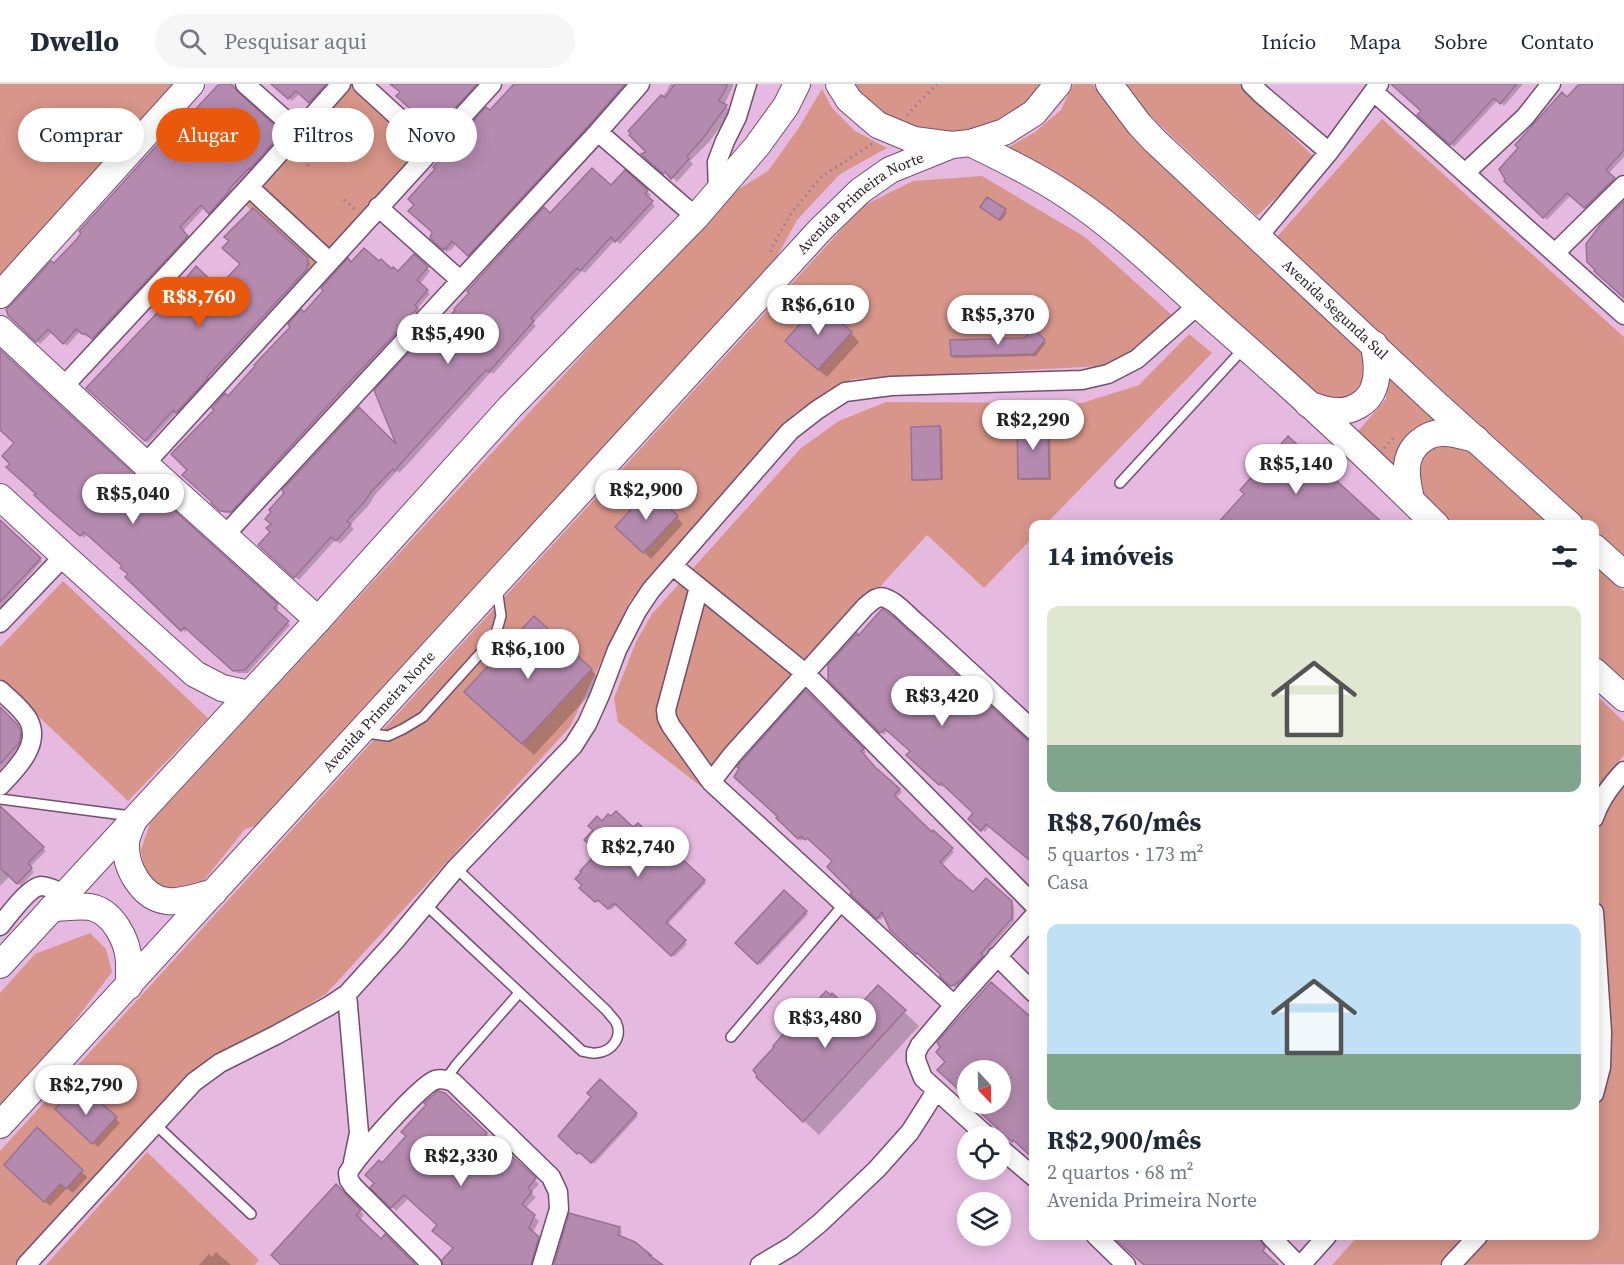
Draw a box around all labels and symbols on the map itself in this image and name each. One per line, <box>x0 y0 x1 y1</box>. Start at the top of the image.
street label: Avenida Primeira Norte <box>792 146 927 259</box>
street label: Avenida Segunda Sul <box>1278 254 1394 364</box>
pin: R$8,760 <box>144 277 254 328</box>
pin: R$6,610 <box>763 285 873 336</box>
pin: R$5,370 <box>943 295 1053 346</box>
pin: R$5,490 <box>393 314 503 365</box>
pin: R$2,290 <box>978 400 1088 451</box>
pin: R$5,140 <box>1241 444 1351 495</box>
pin: R$2,900 <box>591 470 701 521</box>
pin: R$5,040 <box>78 474 188 525</box>
pin: R$6,100 <box>473 629 583 680</box>
street label: Avenida Primeira Norte <box>318 645 440 776</box>
pin: R$3,420 <box>887 676 997 727</box>
pin: R$2,740 <box>583 827 693 878</box>
pin: R$3,480 <box>770 998 880 1049</box>
north arrow <box>957 1060 1011 1114</box>
pin: R$2,790 <box>31 1065 141 1116</box>
pin: R$2,330 <box>406 1136 516 1187</box>

